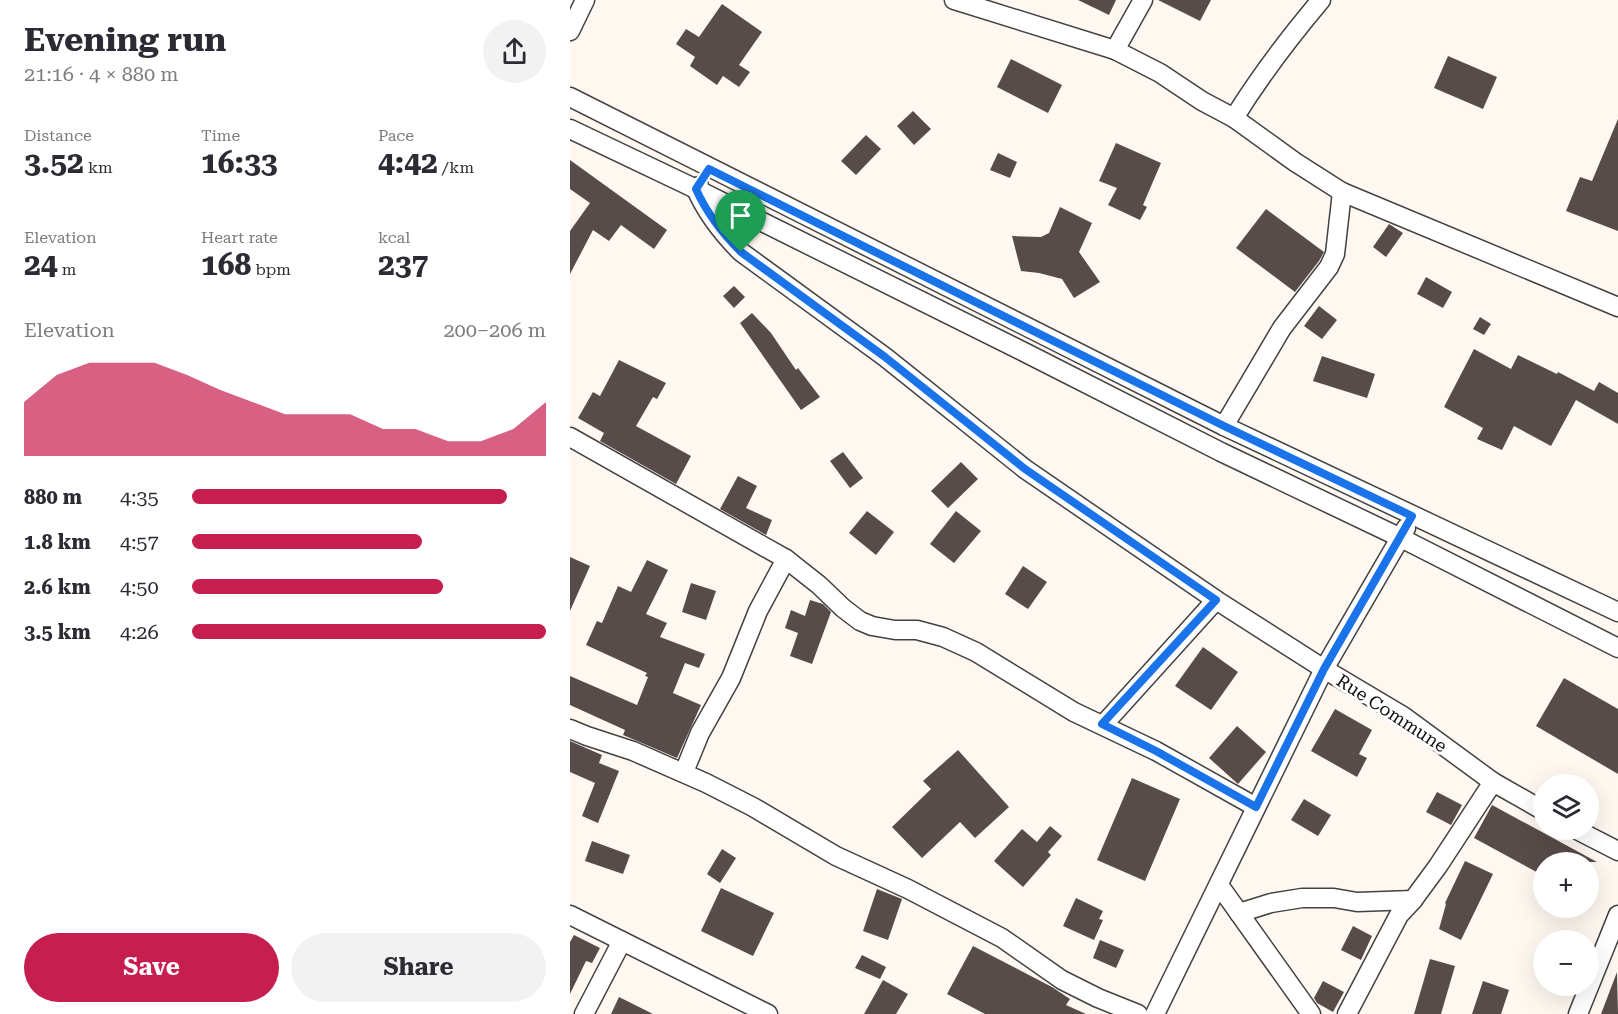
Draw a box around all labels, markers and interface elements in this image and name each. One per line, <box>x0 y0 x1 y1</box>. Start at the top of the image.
text: Evening run <box>24 20 226 59</box>
button: share <box>483 20 546 83</box>
text: 21:16 · 4 × 880 m <box>24 62 179 86</box>
text: Distance <box>24 126 92 145</box>
text: Time <box>201 126 240 145</box>
text: Pace <box>378 126 414 145</box>
text: 3.52 <box>24 145 84 180</box>
text: 16:33 <box>201 145 278 180</box>
text: 4:42 <box>378 145 438 180</box>
text: km <box>84 158 113 177</box>
text: /km <box>438 158 474 177</box>
pin <box>715 190 766 252</box>
icon: arrive <box>724 199 757 232</box>
text: Elevation <box>24 228 97 247</box>
text: Heart rate <box>201 228 278 247</box>
text: kcal <box>378 228 410 247</box>
text: 24 <box>24 247 58 282</box>
text: 168 <box>201 247 251 282</box>
text: 237 <box>378 247 428 282</box>
text: m <box>58 260 76 279</box>
text: bpm <box>251 260 291 279</box>
text: Elevation <box>24 318 115 342</box>
text: 200–206 m <box>443 318 546 342</box>
text: 880 m <box>24 485 82 509</box>
text: 4:35 <box>120 485 159 509</box>
text: 1.8 km <box>24 530 91 554</box>
text: 4:57 <box>120 530 159 554</box>
text: 2.6 km <box>24 575 91 599</box>
text: 4:50 <box>120 575 159 599</box>
text: 3.5 km <box>24 620 91 644</box>
text: 4:26 <box>120 620 159 644</box>
street label: Rue Commune <box>1333 670 1451 757</box>
map controls <box>1533 774 1599 996</box>
button: layers <box>1533 774 1599 840</box>
button: + <box>1533 852 1599 918</box>
button: − <box>1533 930 1599 996</box>
button: Save <box>24 933 279 1002</box>
button: Share <box>291 933 546 1002</box>

